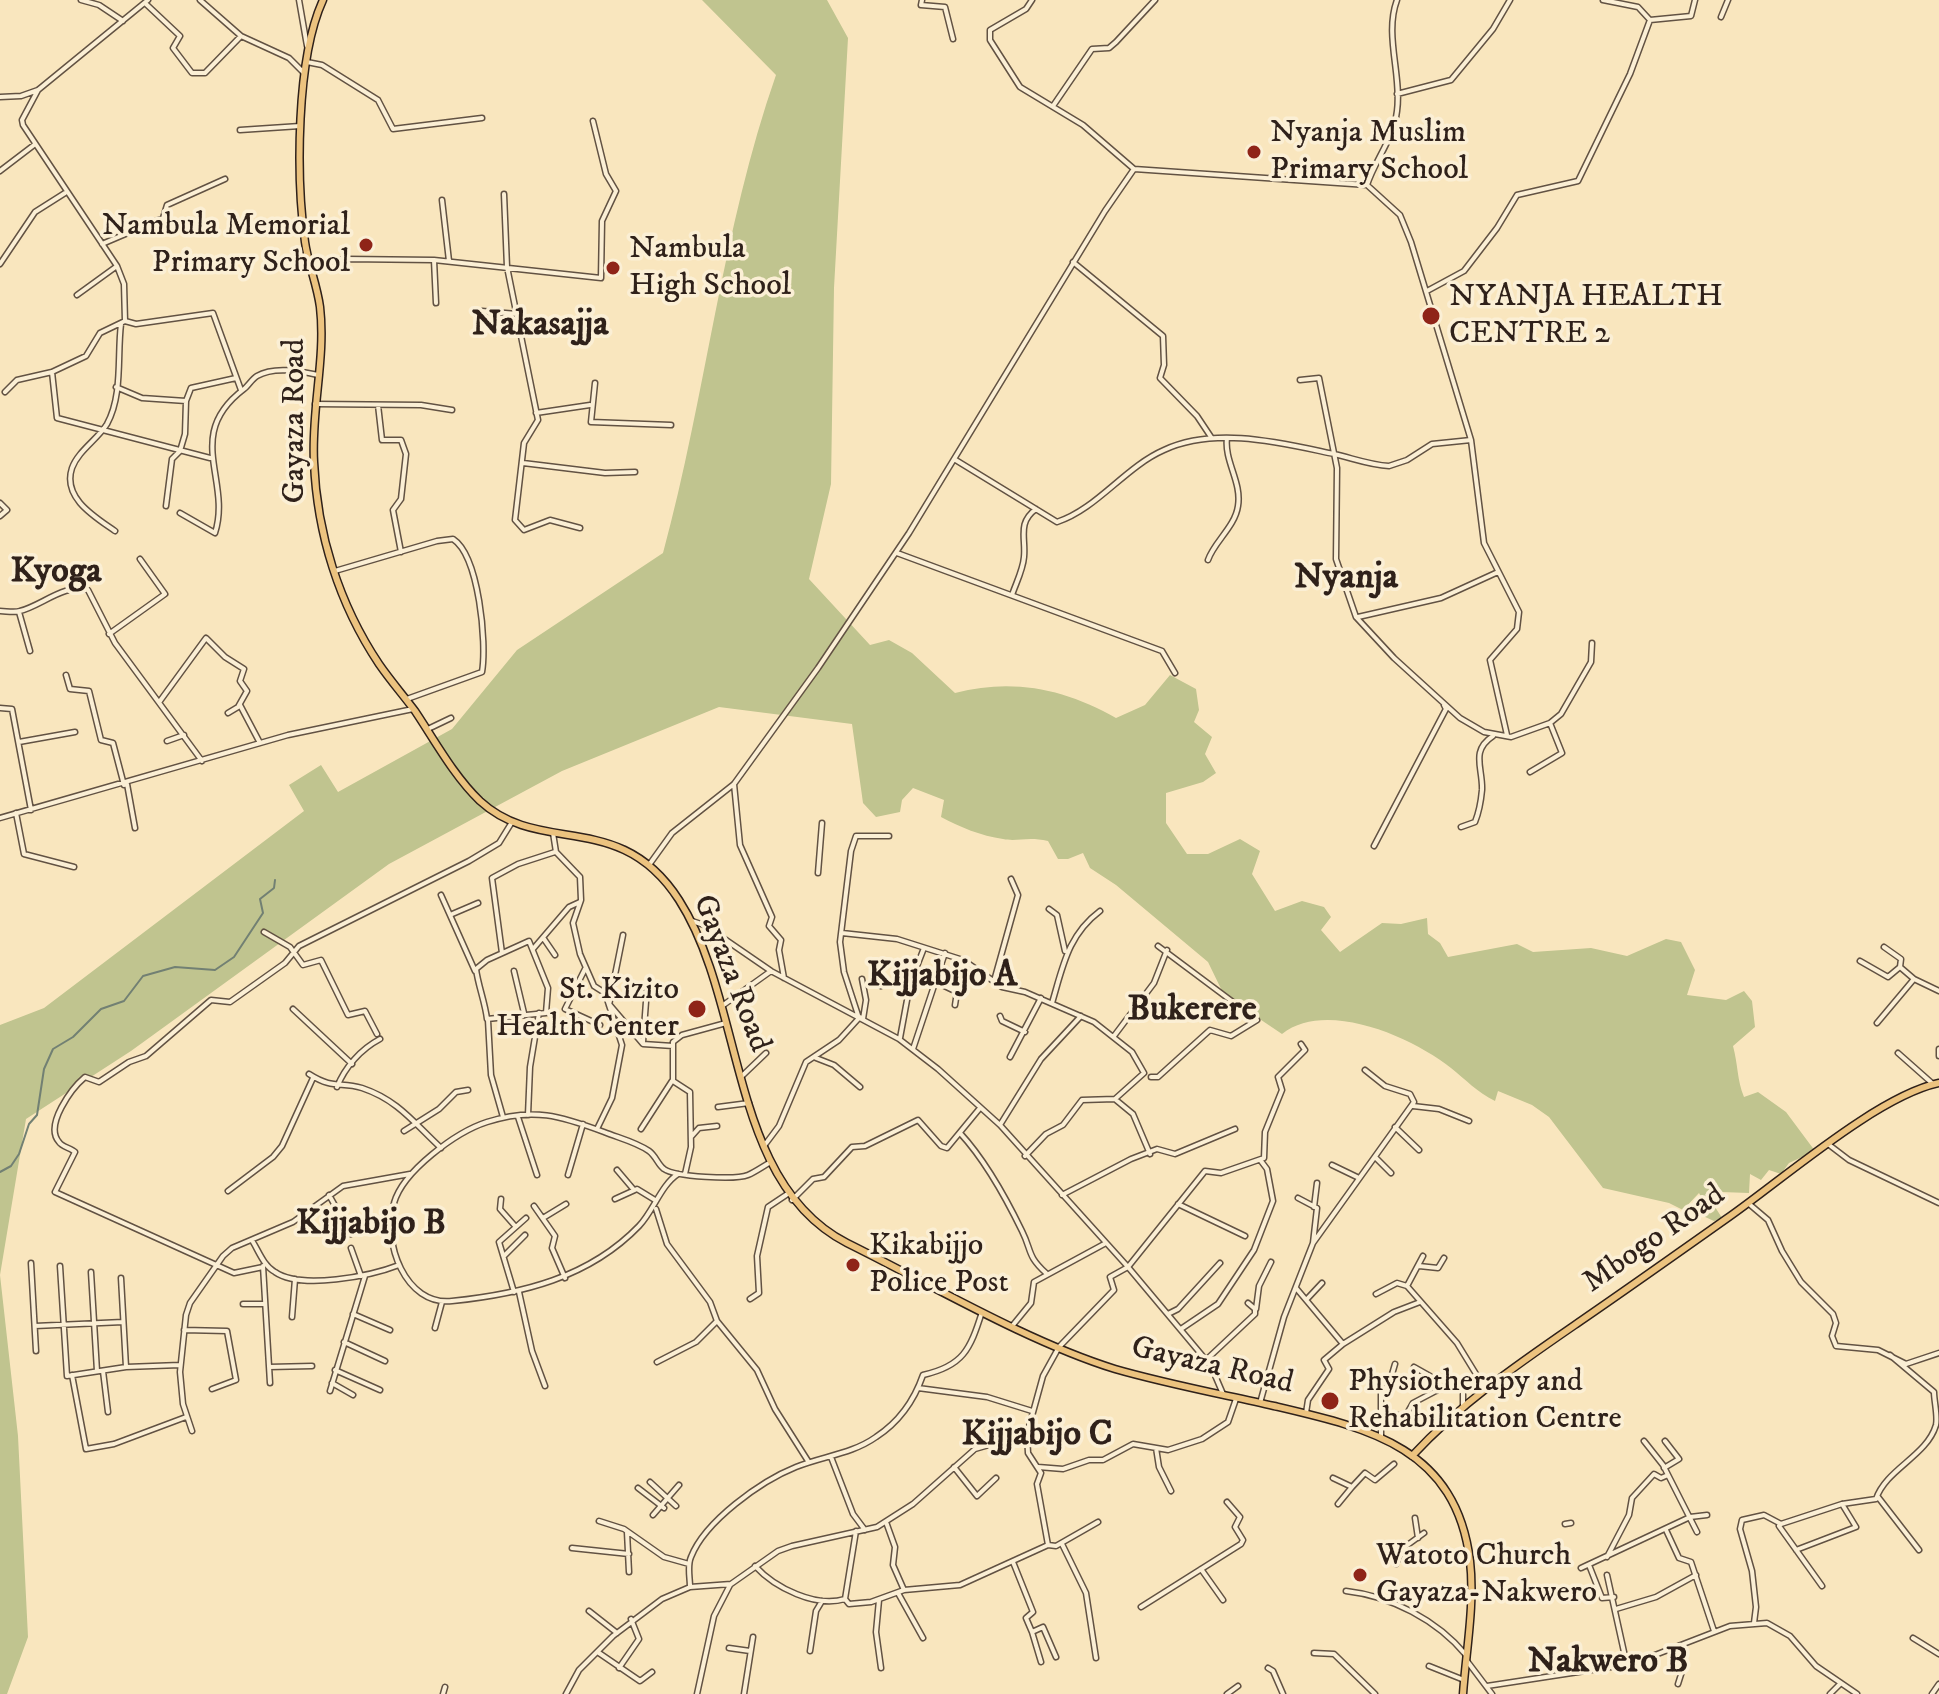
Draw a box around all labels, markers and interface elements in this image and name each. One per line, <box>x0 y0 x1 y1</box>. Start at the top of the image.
place label: Nyanja Muslim Primary School <box>1270 115 1468 190</box>
marker: Nyanja Muslim Primary School <box>1245 143 1263 161</box>
place label: Nambula Memorial Primary School <box>102 208 350 283</box>
place label: Nambula High School <box>629 231 791 306</box>
marker: Nambula Memorial Primary School <box>357 236 375 254</box>
marker: Nambula High School <box>604 259 622 277</box>
place label: NYANJA HEALTH CENTRE 2 <box>1449 279 1723 354</box>
district label: Nakasajja <box>471 305 609 349</box>
marker: NYANJA HEALTH CENTRE 2 <box>1420 305 1442 327</box>
street label: Gayaza Road <box>277 338 315 504</box>
district label: Kyoga <box>10 552 102 596</box>
district label: Nyanja <box>1294 558 1398 602</box>
street label: Gayaza Road <box>682 890 778 1058</box>
district label: Kijjabijo A <box>867 956 1017 1000</box>
place label: St. Kizito Health Center <box>496 972 679 1047</box>
district label: Bukerere <box>1127 990 1257 1034</box>
marker: St. Kizito Health Center <box>686 998 708 1020</box>
street label: Mbogo Road <box>1577 1177 1733 1303</box>
district label: Kijjabijo B <box>296 1204 446 1248</box>
place label: Kikabijjo Police Post <box>869 1228 1009 1303</box>
marker: Kikabijjo Police Post <box>844 1256 862 1274</box>
street label: Gayaza Road <box>1127 1330 1297 1404</box>
place label: Physiotherapy and Rehabilitation Centre <box>1348 1364 1622 1439</box>
marker: Physiotherapy and Rehabilitation Centre <box>1319 1390 1341 1412</box>
district label: Kijjabijo C <box>961 1415 1113 1459</box>
place label: Watoto Church Gayaza-Nakwero <box>1376 1538 1597 1613</box>
marker: Watoto Church Gayaza-Nakwero <box>1351 1566 1369 1584</box>
district label: Nakwero B <box>1527 1642 1689 1686</box>

